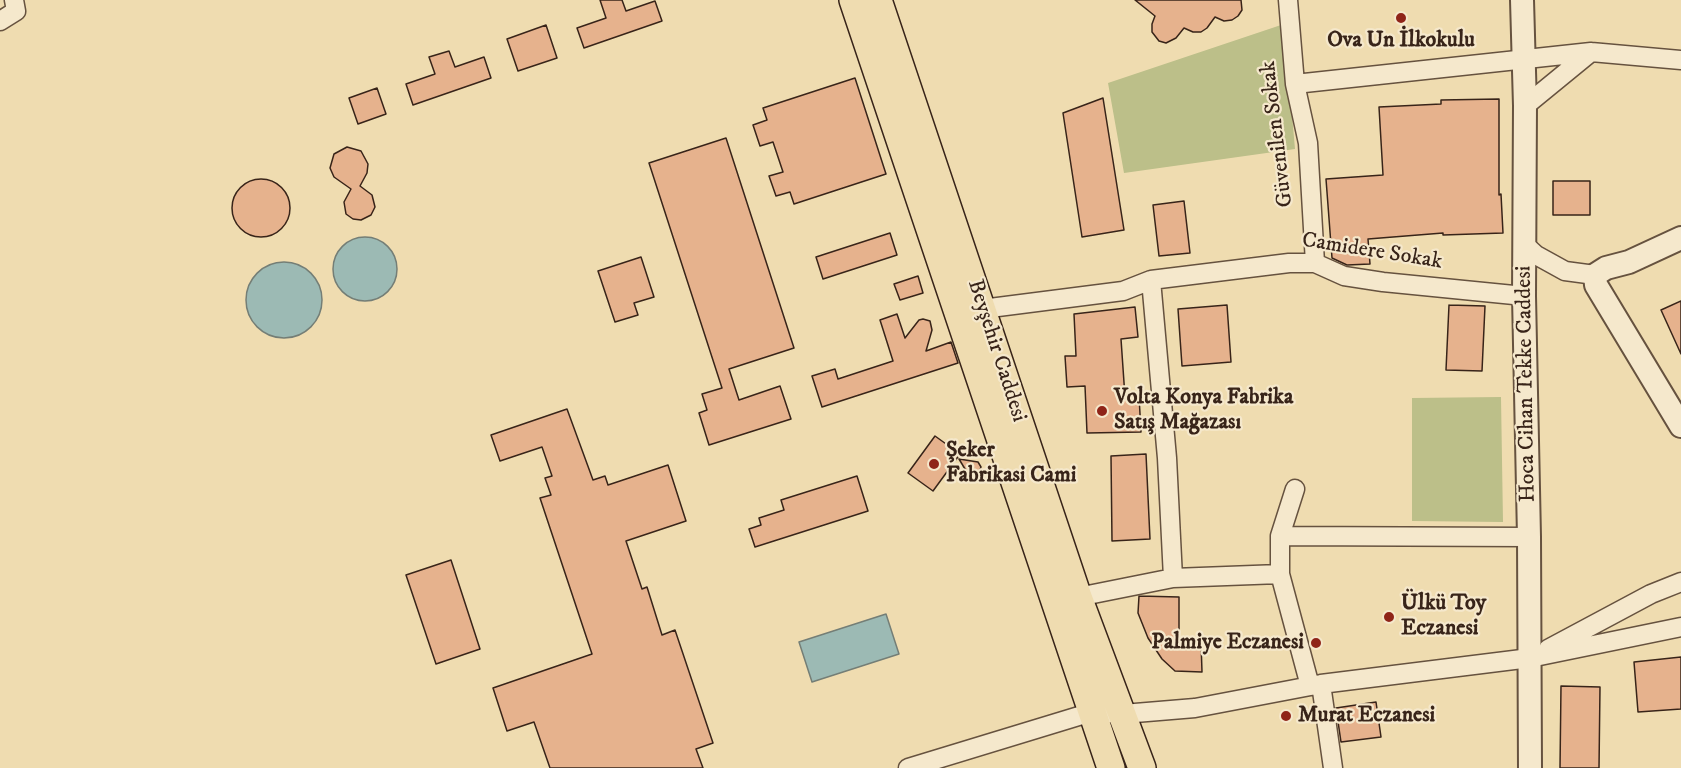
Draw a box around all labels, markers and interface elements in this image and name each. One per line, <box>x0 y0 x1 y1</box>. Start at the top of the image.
marker: Ova Un İlkokulu <box>1394 11 1408 25</box>
place label: Ova Un İlkokulu <box>1327 28 1475 54</box>
street label: Güvenilen Sokak <box>1256 59 1300 209</box>
street label: Camidere Sokak <box>1300 228 1444 276</box>
street label: Hoca Cihan Tekke Caddesi <box>1512 265 1542 503</box>
street label: Beyşehir Caddesi <box>961 276 1031 426</box>
place label: Volta Konya Fabrika Satış Mağazası <box>1114 385 1293 436</box>
marker: Volta Konya Fabrika Satış Mağazası <box>1095 404 1109 418</box>
place label: Şeker Fabrikasi Cami <box>946 438 1076 490</box>
marker: Şeker Fabrikasi Cami <box>927 457 941 471</box>
place label: Ülkü Toy Eczanesi <box>1401 591 1486 642</box>
marker: Ülkü Toy Eczanesi <box>1382 610 1396 624</box>
place label: Palmiye Eczanesi <box>1151 630 1304 656</box>
marker: Palmiye Eczanesi <box>1309 636 1323 650</box>
place label: Murat Eczanesi <box>1298 703 1435 729</box>
marker: Murat Eczanesi <box>1279 709 1293 723</box>

